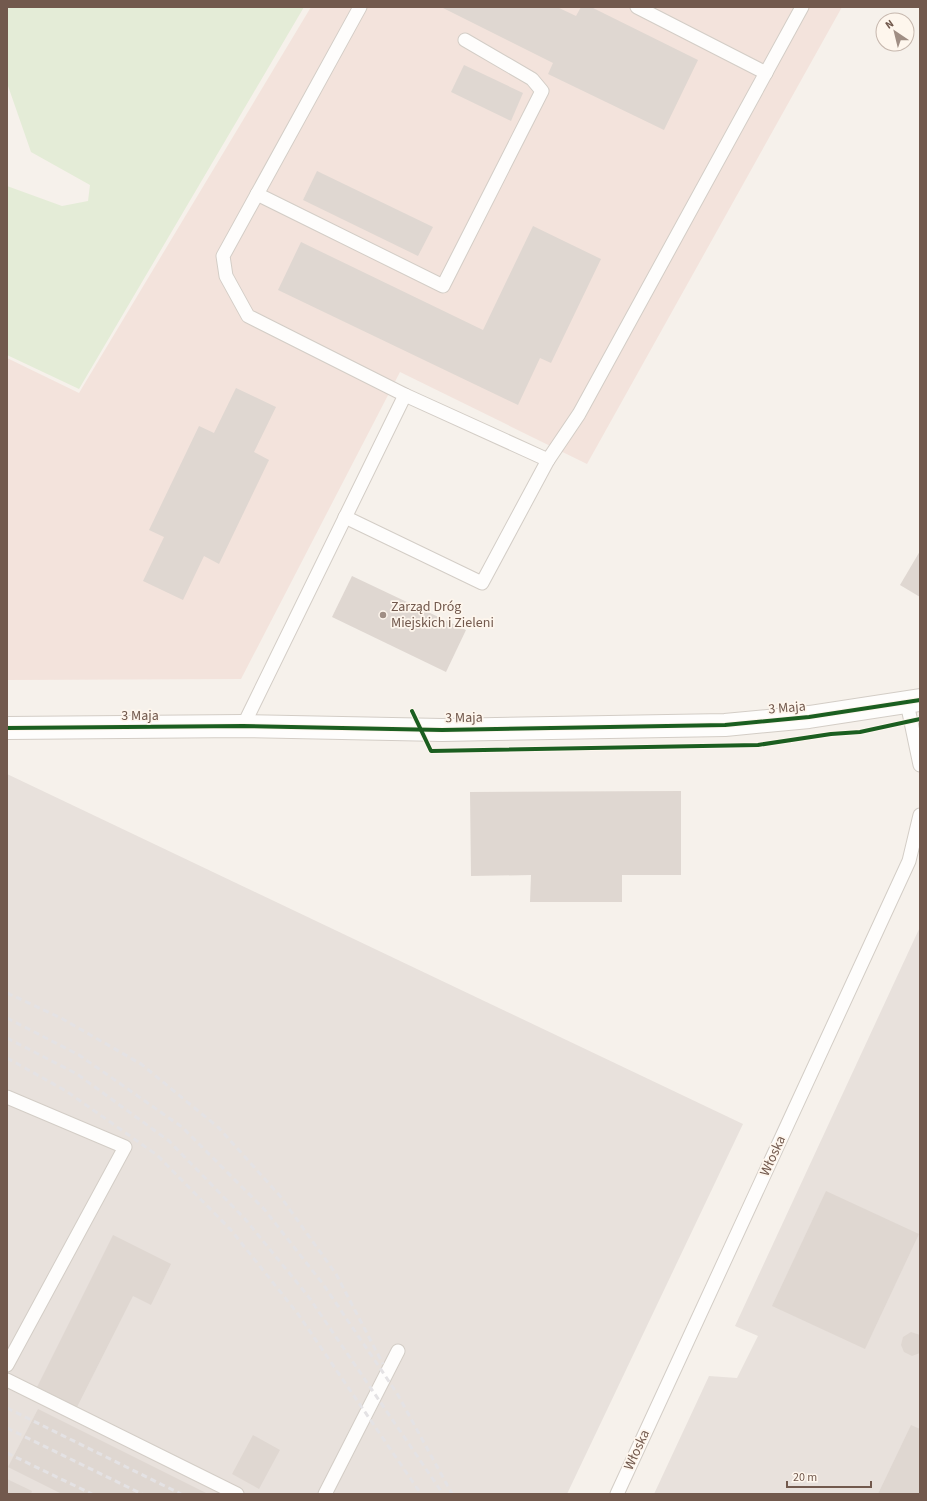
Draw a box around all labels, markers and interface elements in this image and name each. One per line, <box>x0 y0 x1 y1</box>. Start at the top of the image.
north arrow <box>875 12 915 52</box>
text: N <box>882 16 897 32</box>
place label: Zarząd Dróg Miejskich i Zieleni <box>391 597 494 633</box>
marker: Zarząd Dróg Miejskich i Zieleni <box>378 610 388 620</box>
street label: 3 Maja <box>767 696 807 720</box>
street label: 3 Maja <box>121 706 159 726</box>
street label: 3 Maja <box>445 708 483 728</box>
street label: Włoska <box>755 1133 791 1179</box>
street label: Włoska <box>619 1427 655 1473</box>
scale bar <box>787 1463 871 1489</box>
text: 20 m <box>793 1469 817 1486</box>

